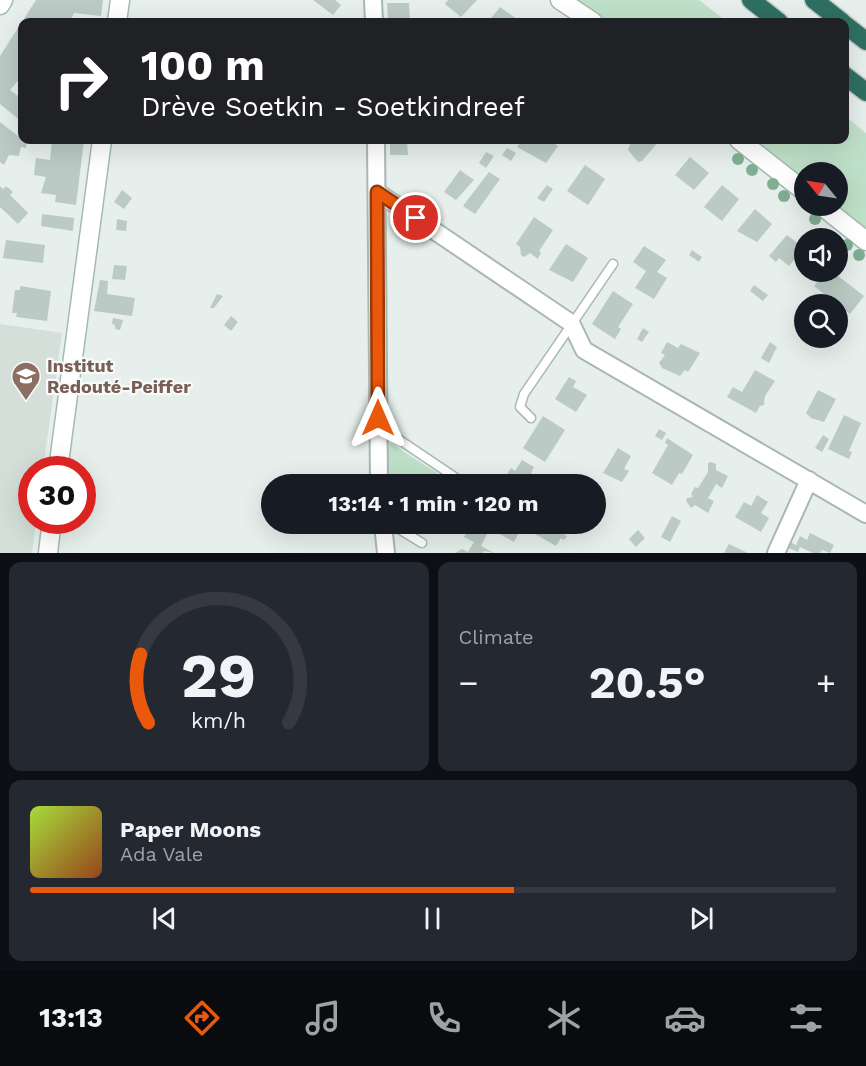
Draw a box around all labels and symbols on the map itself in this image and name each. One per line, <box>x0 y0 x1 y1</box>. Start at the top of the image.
north arrow <box>794 162 848 216</box>
pin <box>390 192 441 243</box>
place label: Institut Redouté-Peiffer <box>47 355 191 397</box>
school or university icon: Institut Redouté-Peiffer <box>10 360 42 402</box>
position arrow <box>346 386 410 450</box>
speed limit sign: 30 <box>18 456 96 534</box>

